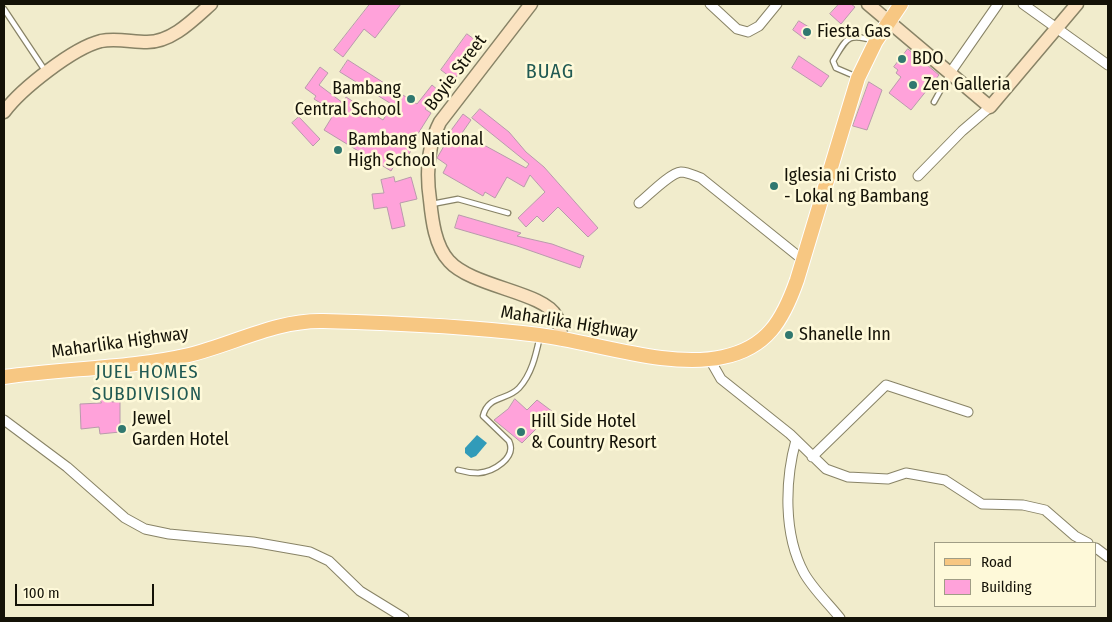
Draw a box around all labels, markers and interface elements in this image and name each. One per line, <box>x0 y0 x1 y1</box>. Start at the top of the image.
place label: Fiesta Gas <box>817 21 891 43</box>
marker: Fiesta Gas <box>801 26 813 38</box>
street label: Boyie Street <box>421 31 491 115</box>
place label: BDO <box>912 48 944 70</box>
marker: BDO <box>896 53 908 65</box>
district label: BUAG <box>525 60 575 84</box>
place label: Zen Galleria <box>923 74 1011 96</box>
place label: Bambang Central School <box>295 78 401 120</box>
marker: Zen Galleria <box>907 79 919 91</box>
marker: Bambang Central School <box>405 93 417 105</box>
place label: Bambang National High School <box>348 129 483 172</box>
marker: Bambang National High School <box>332 144 344 156</box>
place label: Iglesia ni Cristo - Lokal ng Bambang <box>784 165 929 208</box>
marker: Iglesia ni Cristo - Lokal ng Bambang <box>768 180 780 192</box>
street label: Maharlika Highway <box>499 302 639 344</box>
street label: Maharlika Highway <box>50 323 190 363</box>
place label: Shanelle Inn <box>799 324 891 346</box>
marker: Shanelle Inn <box>783 329 795 341</box>
district label: JUEL HOMES SUBDIVISION <box>90 362 204 406</box>
place label: Jewel Garden Hotel <box>132 408 229 450</box>
place label: Hill Side Hotel & Country Resort <box>531 411 657 454</box>
marker: Jewel Garden Hotel <box>116 423 128 435</box>
marker: Hill Side Hotel & Country Resort <box>515 426 527 438</box>
legend <box>934 542 1097 607</box>
text: Road <box>981 553 1012 571</box>
scale bar <box>18 574 156 606</box>
text: Building <box>981 578 1032 596</box>
text: 100 m <box>23 584 60 602</box>

